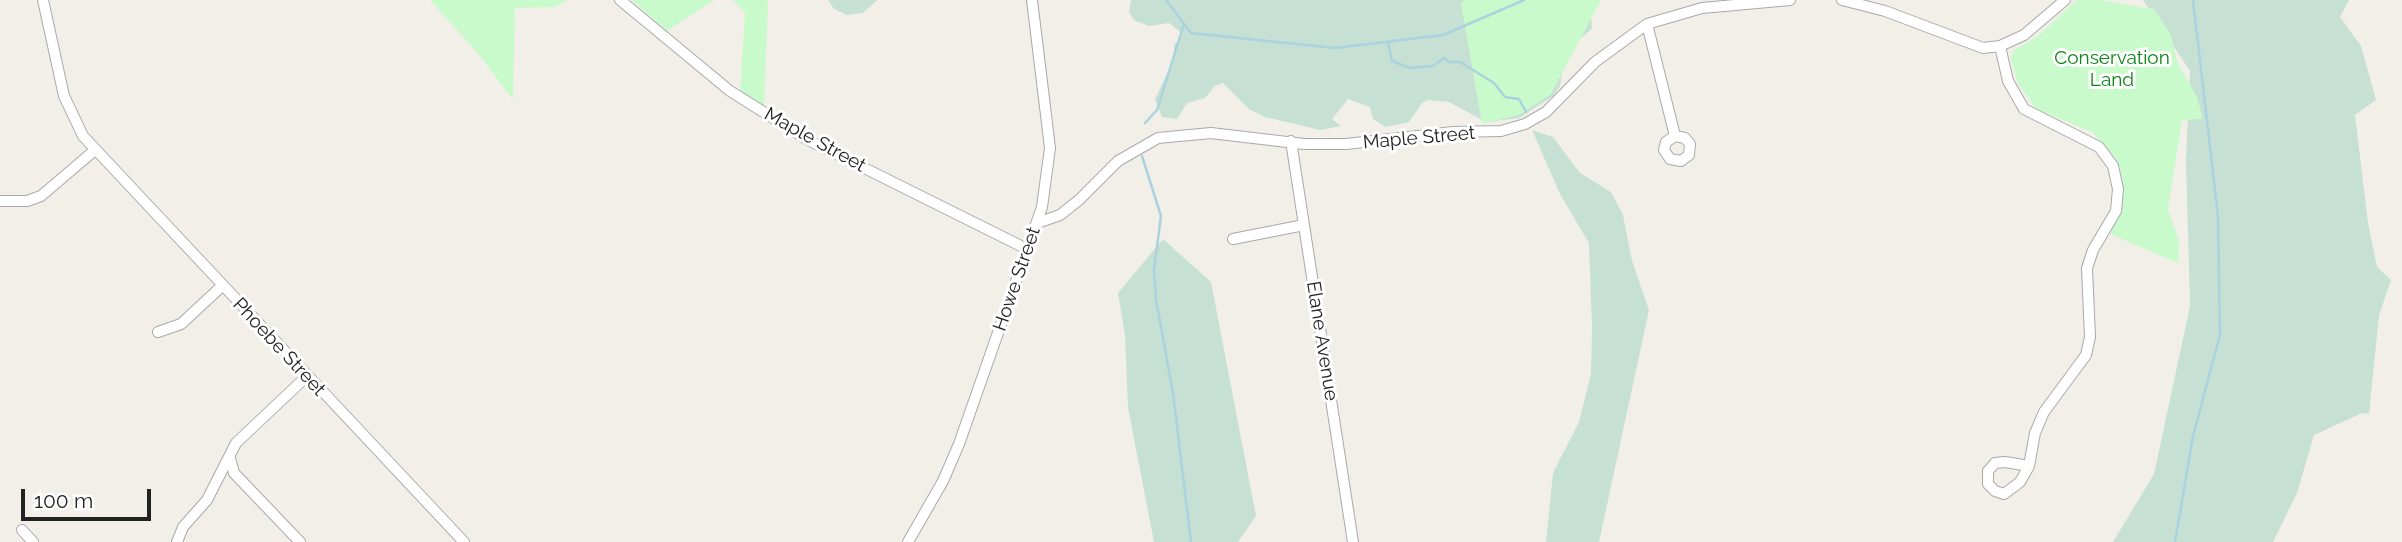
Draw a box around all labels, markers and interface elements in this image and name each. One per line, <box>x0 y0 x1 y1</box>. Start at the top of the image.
park label: Conservation Land <box>2054 47 2170 91</box>
street label: Maple Street <box>760 103 870 177</box>
street label: Maple Street <box>1362 122 1476 154</box>
street label: Howe Street <box>989 224 1045 334</box>
street label: Elane Avenue <box>1301 280 1343 402</box>
street label: Phoebe Street <box>228 293 330 401</box>
scale bar <box>24 476 154 520</box>
text: 100 m <box>34 488 93 513</box>

